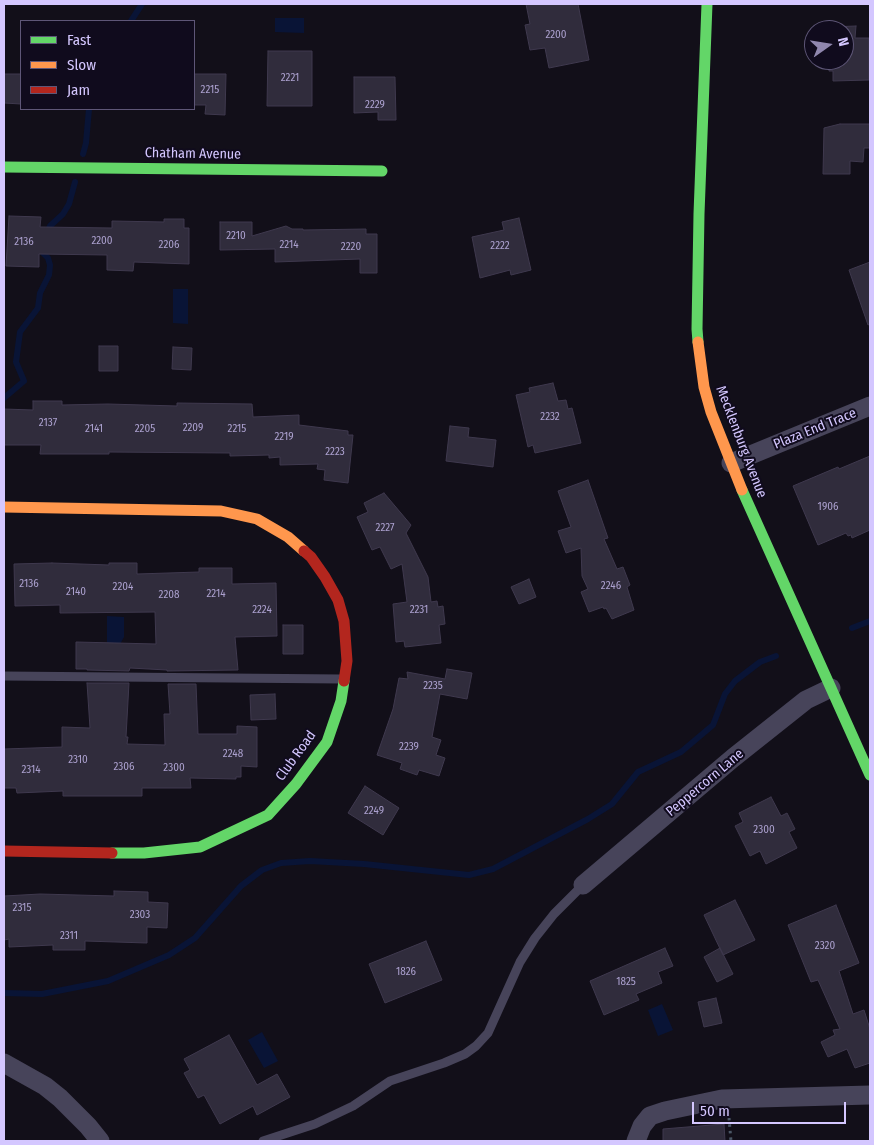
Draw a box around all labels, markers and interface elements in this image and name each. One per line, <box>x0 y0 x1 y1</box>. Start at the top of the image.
legend <box>20 20 195 110</box>
north arrow <box>804 20 854 70</box>
house number: 2200 <box>545 28 567 42</box>
text: Fast <box>67 31 91 49</box>
text: N <box>834 36 852 48</box>
text: Slow <box>67 56 96 74</box>
house number: 2221 <box>281 71 299 85</box>
text: Jam <box>67 81 90 99</box>
house number: 2215 <box>201 83 219 97</box>
house number: 2229 <box>365 98 385 112</box>
street label: Chatham Avenue <box>145 145 241 163</box>
house number: 2210 <box>226 229 246 243</box>
house number: 2200 <box>91 234 113 248</box>
house number: 2136 <box>14 235 34 249</box>
house number: 2206 <box>159 238 179 252</box>
house number: 2214 <box>279 238 299 252</box>
house number: 2222 <box>490 239 510 253</box>
house number: 2220 <box>341 240 361 254</box>
street label: Mecklenburg Avenue <box>712 384 770 500</box>
street label: Plaza End Trace <box>771 405 859 453</box>
house number: 2232 <box>540 410 560 424</box>
house number: 2137 <box>39 416 57 430</box>
house number: 2209 <box>183 421 203 435</box>
house number: 2141 <box>85 422 103 436</box>
house number: 2205 <box>135 422 155 436</box>
house number: 2215 <box>228 422 246 436</box>
house number: 2219 <box>274 430 294 444</box>
house number: 2223 <box>325 445 345 459</box>
house number: 1906 <box>818 500 838 514</box>
house number: 2227 <box>376 521 394 535</box>
house number: 2136 <box>19 577 39 591</box>
house number: 2246 <box>601 579 621 593</box>
house number: 2204 <box>113 580 133 594</box>
house number: 2140 <box>66 585 86 599</box>
house number: 2214 <box>206 587 226 601</box>
house number: 2208 <box>159 588 179 602</box>
house number: 2224 <box>252 603 272 617</box>
house number: 2231 <box>410 603 428 617</box>
house number: 2235 <box>423 679 443 693</box>
street label: Club Road <box>272 728 320 784</box>
house number: 2239 <box>399 740 419 754</box>
street label: Peppercorn Lane <box>663 746 747 820</box>
house number: 2248 <box>223 747 243 761</box>
house number: 2310 <box>68 753 88 767</box>
house number: 2306 <box>114 760 134 774</box>
house number: 2300 <box>163 761 185 775</box>
house number: 2314 <box>21 763 41 777</box>
house number: 2249 <box>364 804 384 818</box>
house number: 2300 <box>753 823 775 837</box>
house number: 2315 <box>13 901 31 915</box>
house number: 2303 <box>130 908 150 922</box>
house number: 2311 <box>60 929 78 943</box>
house number: 2320 <box>815 939 835 953</box>
house number: 1826 <box>396 965 416 979</box>
house number: 1825 <box>616 975 636 989</box>
scale bar <box>694 1092 848 1124</box>
text: 50 m <box>700 1102 730 1120</box>

